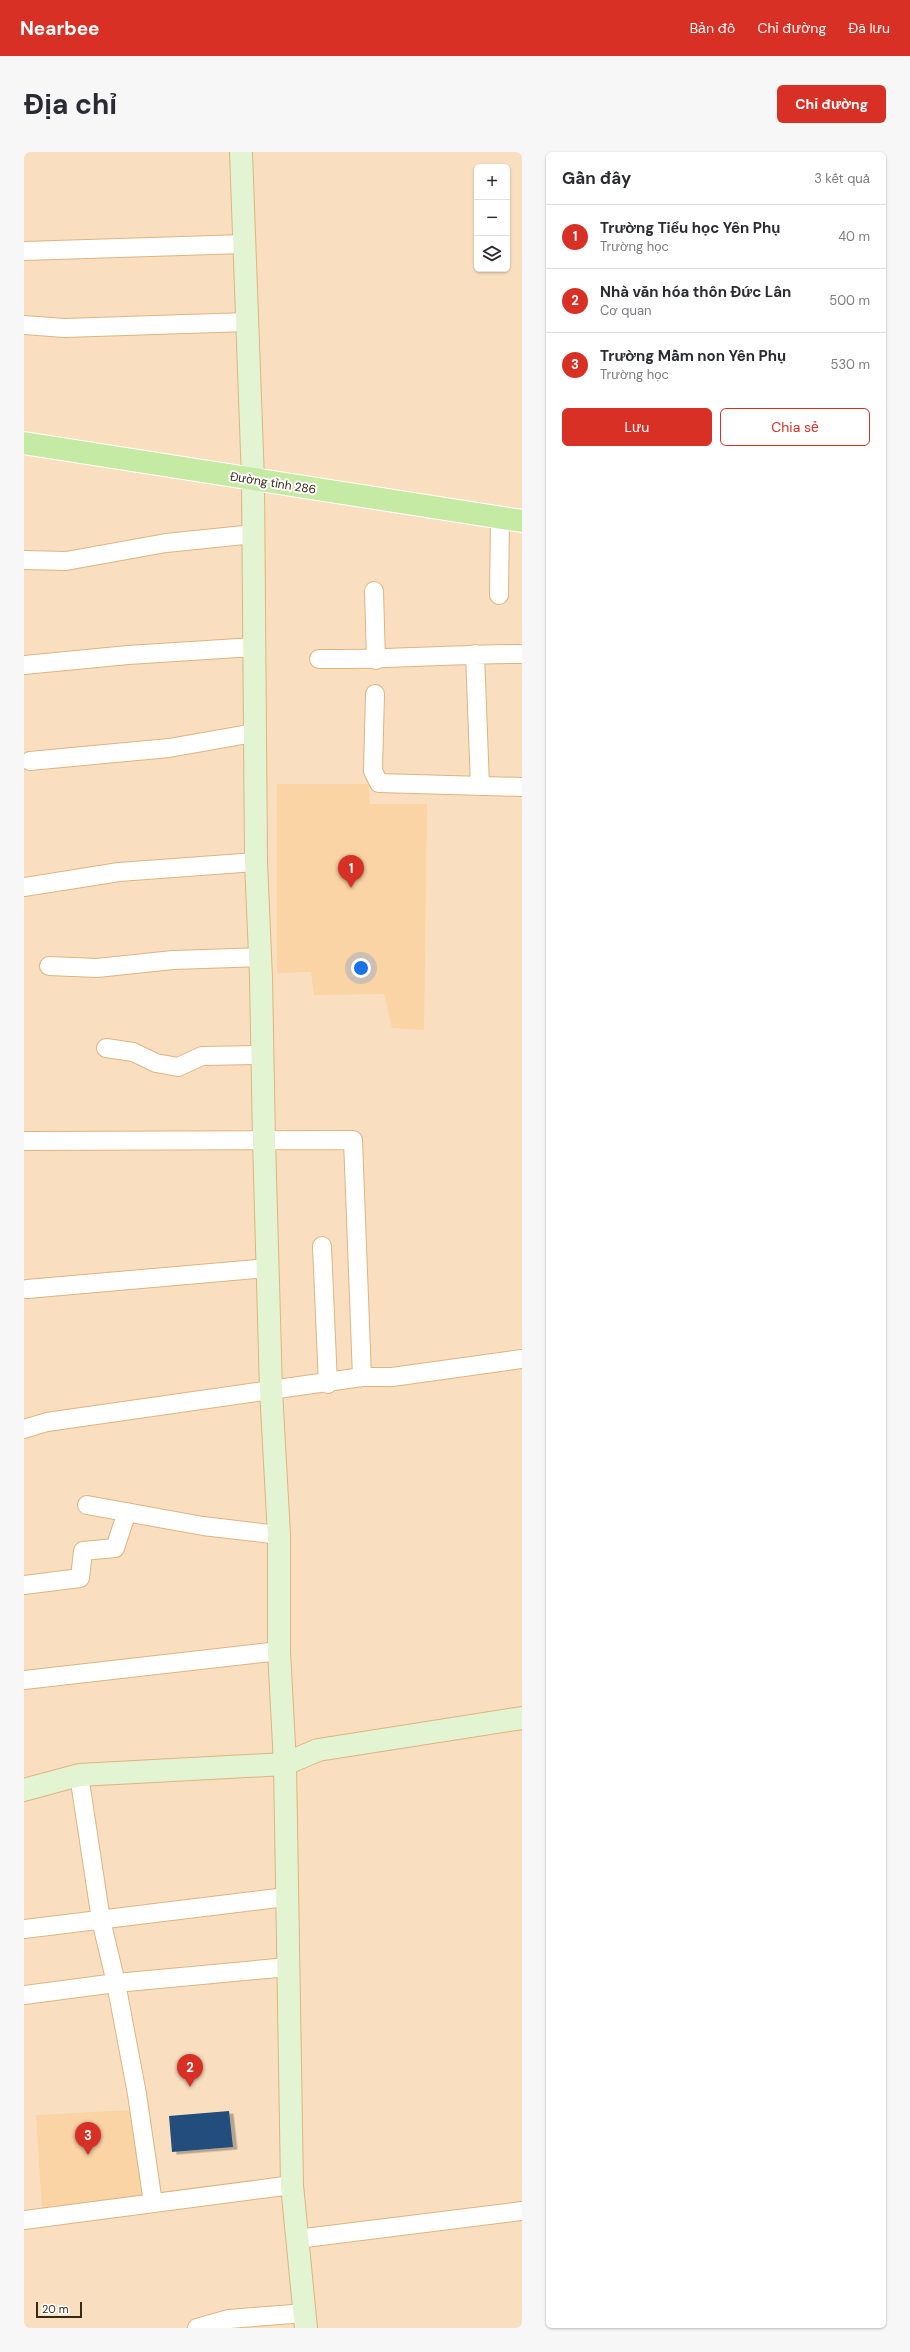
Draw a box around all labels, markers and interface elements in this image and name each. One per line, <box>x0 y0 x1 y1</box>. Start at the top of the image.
text: Nearbee <box>20 16 100 41</box>
text: Bản đồ <box>690 19 735 37</box>
text: Chỉ đường <box>757 19 826 37</box>
text: Đã lưu <box>848 19 890 37</box>
button: Chỉ đường <box>777 85 886 123</box>
text: Địa chỉ <box>24 86 117 123</box>
map controls <box>474 164 510 272</box>
button: + <box>474 164 510 200</box>
text: Gần đây <box>562 167 631 189</box>
text: 3 kết quả <box>814 170 870 187</box>
button: − <box>474 200 510 236</box>
text: Trường Tiểu học Yên Phụ <box>600 218 781 238</box>
text: 1 <box>573 228 577 245</box>
text: 40 m <box>838 228 870 245</box>
button: layers <box>474 236 510 272</box>
text: Trường học <box>600 238 669 255</box>
text: Nhà văn hóa thôn Đức Lân <box>600 282 791 302</box>
text: 2 <box>571 292 579 309</box>
text: 500 m <box>829 292 870 309</box>
text: Cơ quan <box>600 302 651 319</box>
text: Trường Mầm non Yên Phụ <box>600 346 786 366</box>
text: 3 <box>571 356 579 373</box>
text: 530 m <box>830 356 870 373</box>
text: Trường học <box>600 366 669 383</box>
button: Lưu <box>562 408 712 446</box>
button: Chia sẻ <box>720 408 870 446</box>
street label: Đường tỉnh 286 <box>229 468 317 498</box>
pin: 1 <box>338 855 364 888</box>
your location <box>351 958 371 978</box>
pin: 2 <box>177 2054 203 2087</box>
pin: 3 <box>75 2122 101 2155</box>
scale bar <box>36 2300 82 2319</box>
text: 20 m <box>42 2302 68 2316</box>

